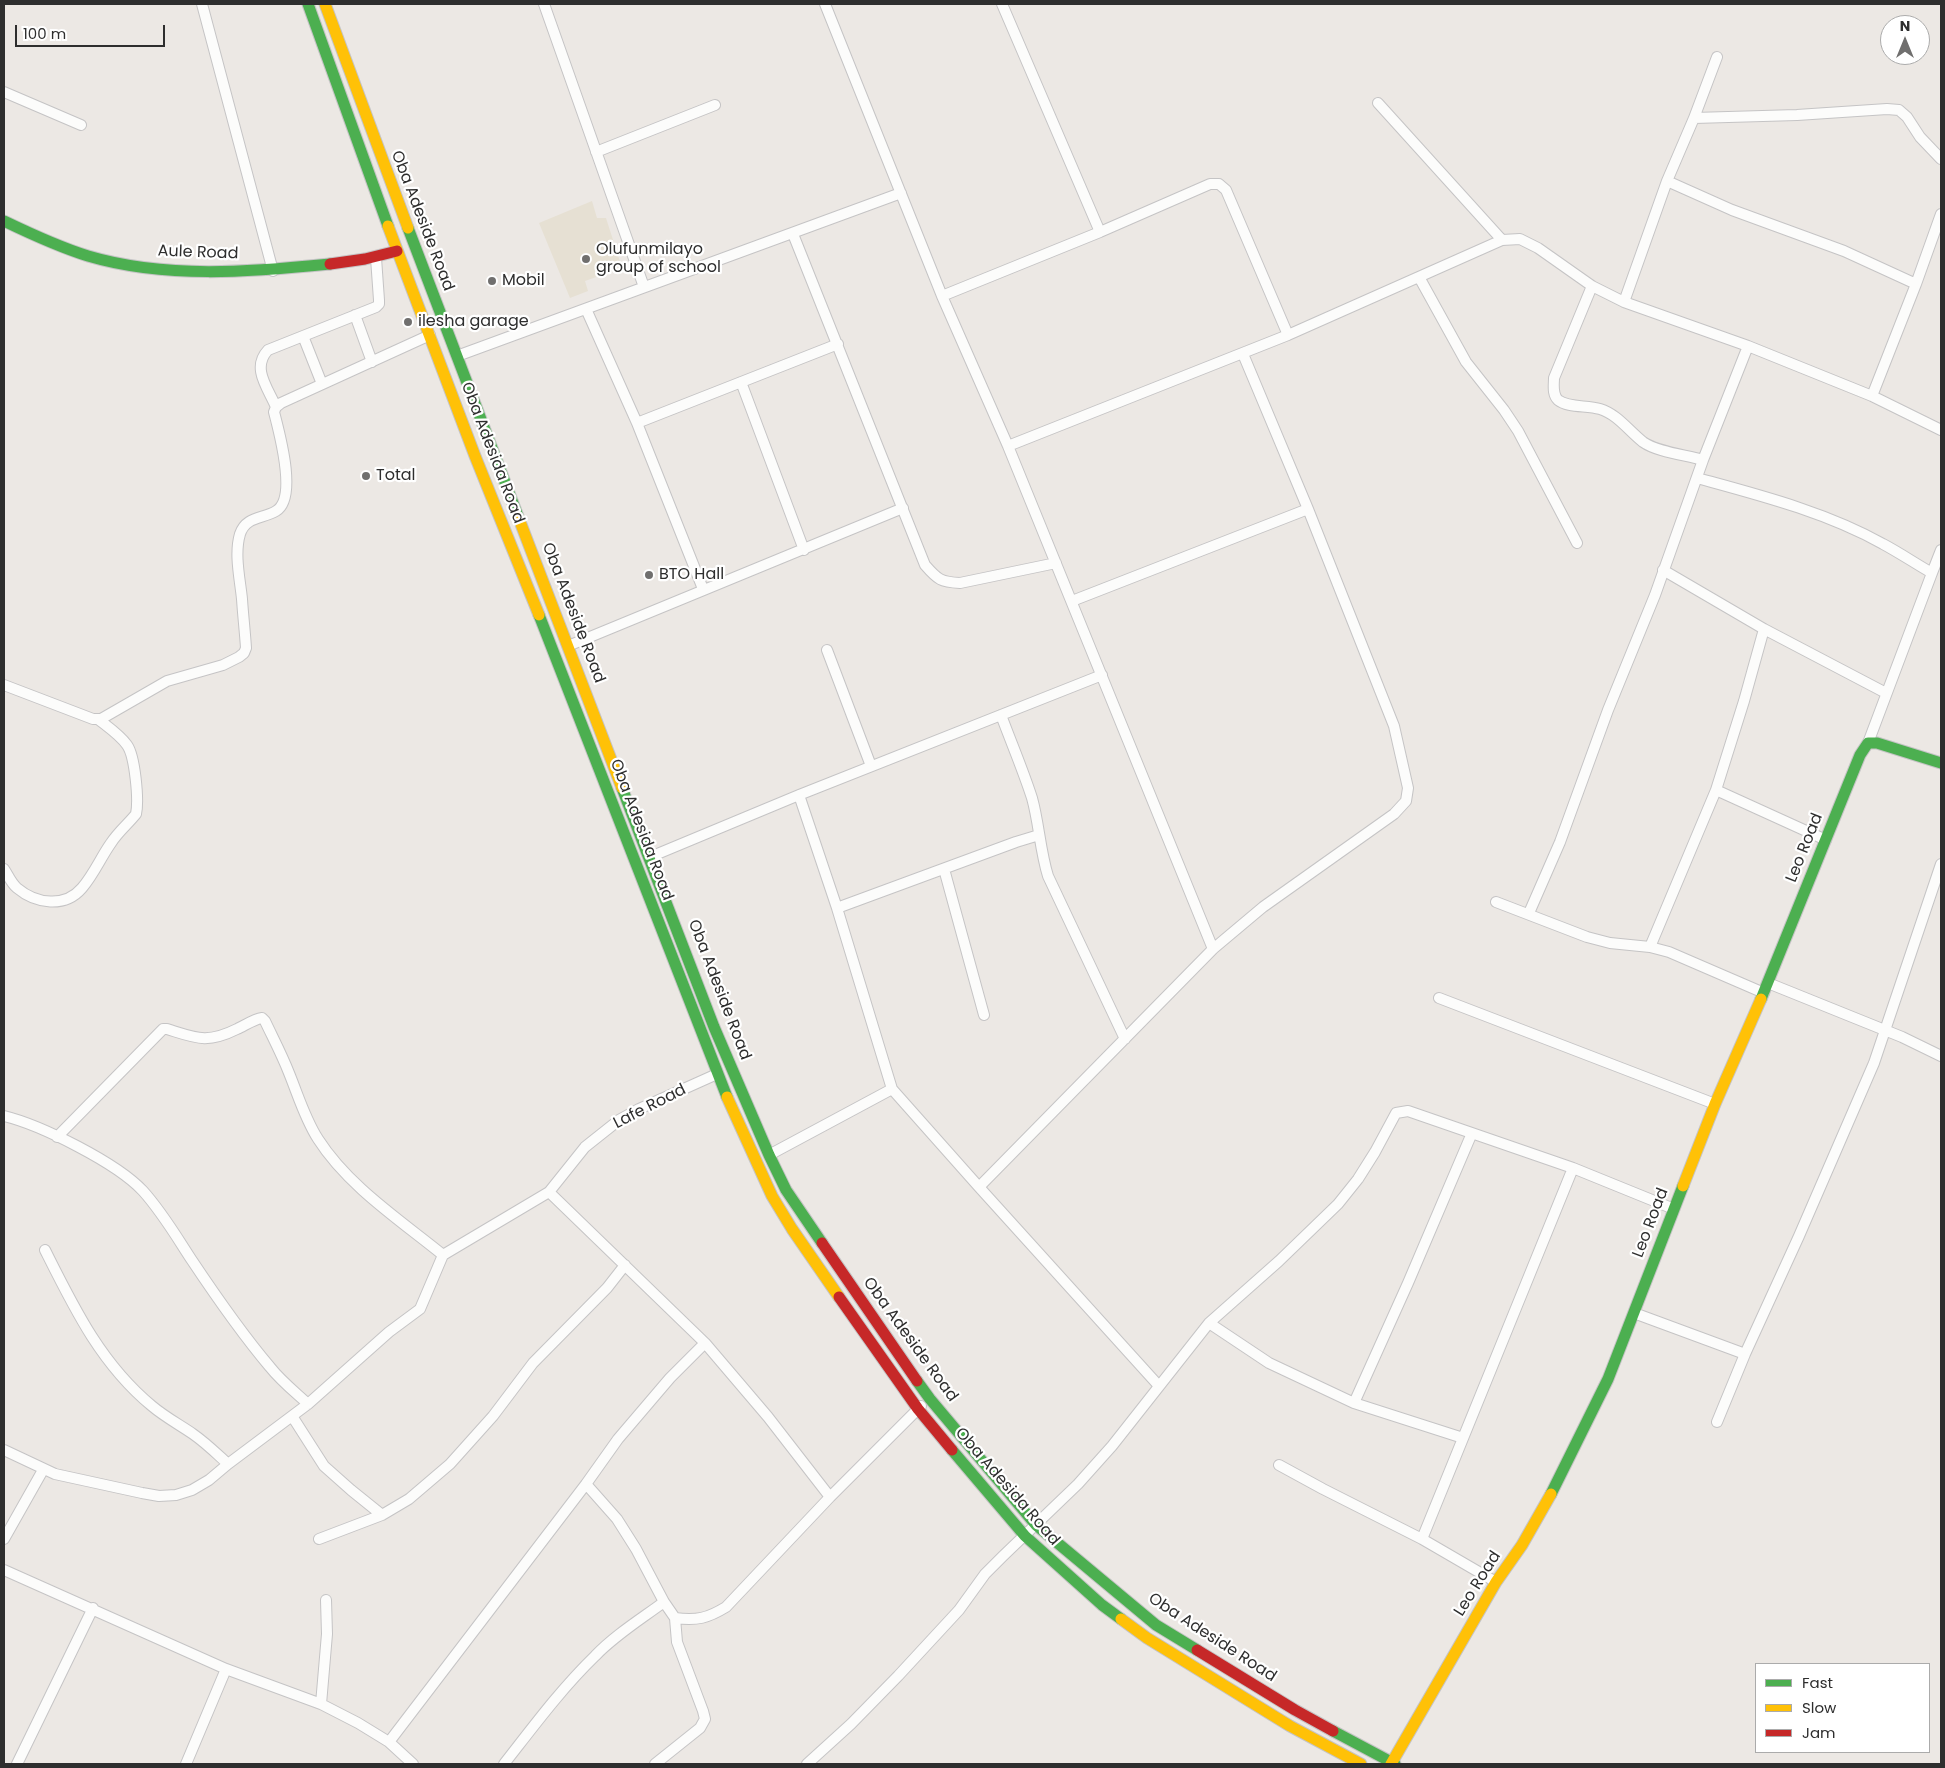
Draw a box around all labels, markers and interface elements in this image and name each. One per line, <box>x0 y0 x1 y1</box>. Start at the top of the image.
scale bar <box>18 15 168 47</box>
north arrow <box>1880 15 1930 65</box>
text: N <box>1900 16 1910 36</box>
text: 100 m <box>23 23 66 44</box>
street label: Oba Adeside Road <box>386 148 458 294</box>
place label: Olufunmilayo group of school <box>596 240 721 278</box>
street label: Aule Road <box>157 242 239 264</box>
marker: Olufunmilayo group of school <box>580 253 592 265</box>
place label: Mobil <box>502 271 545 291</box>
marker: Mobil <box>486 275 498 287</box>
place label: ilesha garage <box>418 312 529 332</box>
marker: ilesha garage <box>402 316 414 328</box>
street label: Oba Adesida Road <box>456 380 528 526</box>
place label: Total <box>376 466 415 486</box>
marker: Total <box>360 470 372 482</box>
street label: Oba Adeside Road <box>537 540 609 686</box>
place label: BTO Hall <box>659 565 724 585</box>
marker: BTO Hall <box>643 569 655 581</box>
street label: Oba Adesida Road <box>605 757 677 903</box>
street label: Leo Road <box>1782 811 1828 885</box>
street label: Oba Adeside Road <box>683 917 755 1063</box>
street label: Lafe Road <box>611 1081 689 1133</box>
street label: Leo Road <box>1629 1186 1673 1260</box>
street label: Oba Adeside Road <box>858 1274 962 1406</box>
street label: Oba Adesida Road <box>951 1424 1063 1550</box>
street label: Leo Road <box>1451 1548 1505 1620</box>
street label: Oba Adeside Road <box>1144 1589 1280 1687</box>
legend <box>1755 1663 1930 1753</box>
text: Fast <box>1802 1672 1833 1693</box>
text: Slow <box>1802 1697 1836 1718</box>
text: Jam <box>1802 1722 1836 1743</box>

